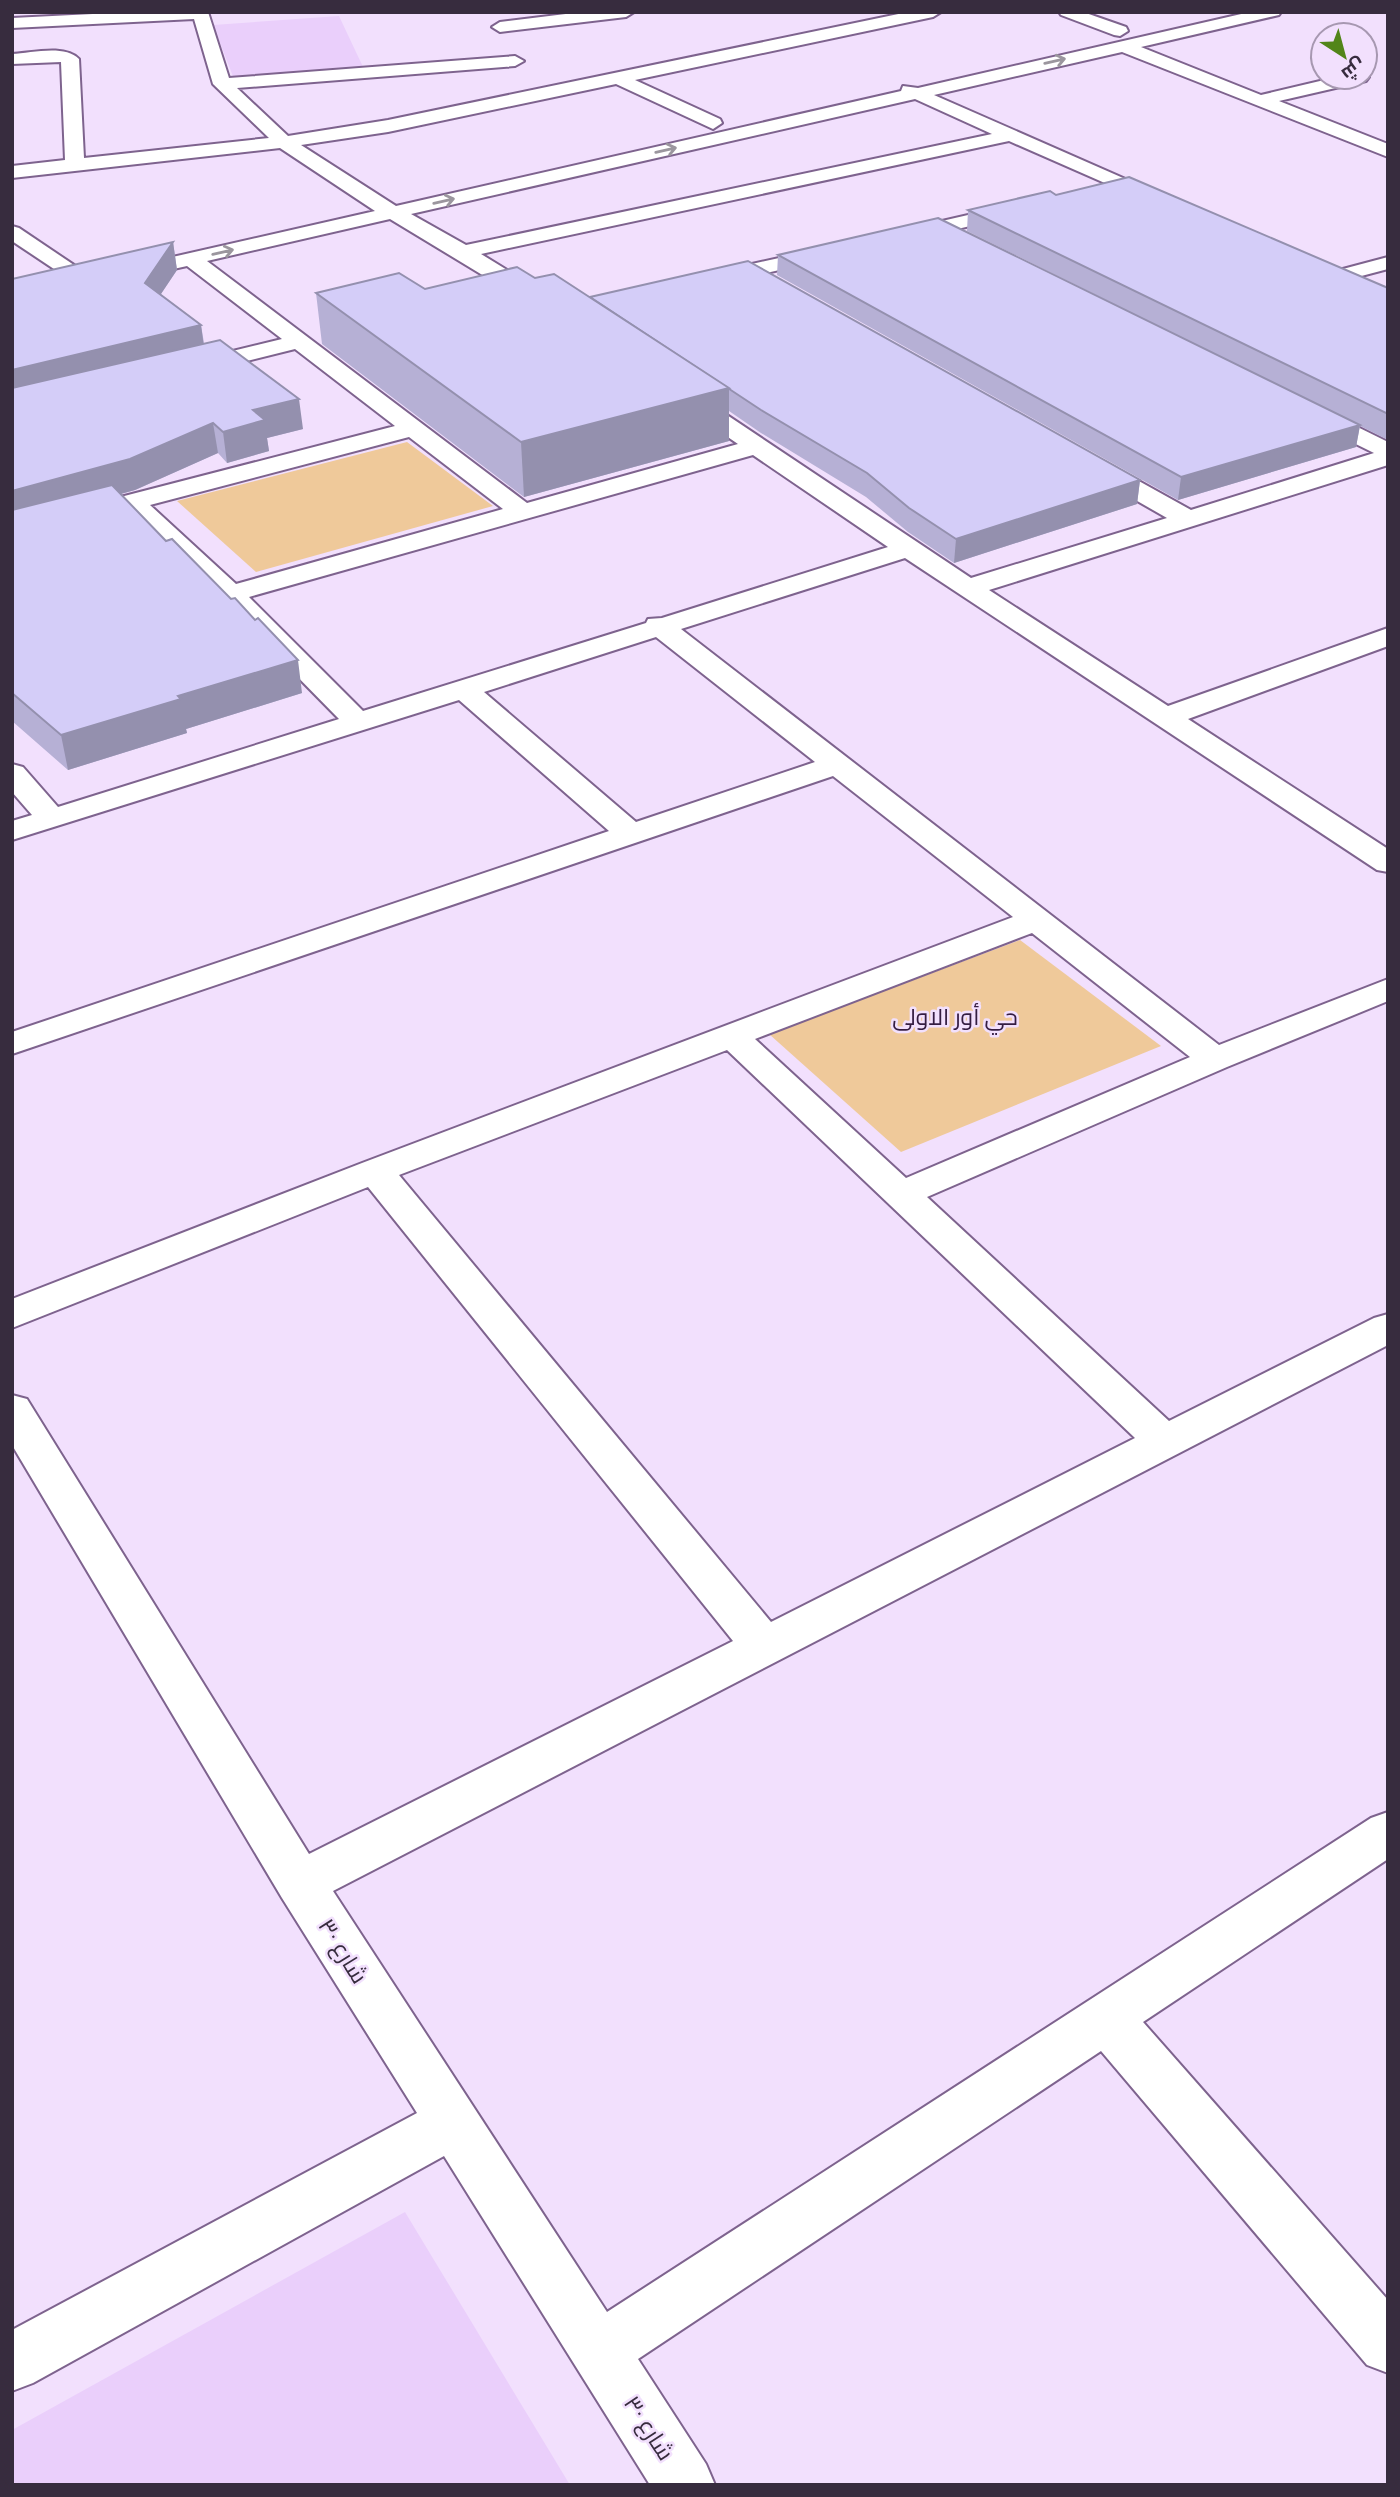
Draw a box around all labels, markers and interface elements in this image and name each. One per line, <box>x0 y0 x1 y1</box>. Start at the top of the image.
north arrow <box>1309 21 1379 91</box>
text: ش <box>1336 52 1371 87</box>
one-way arrow <box>1043 53 1066 67</box>
one-way arrow <box>654 143 677 156</box>
one-way arrow <box>432 194 455 208</box>
one-way arrow <box>211 245 234 258</box>
district label: حي أور الاولى <box>892 1001 1018 1035</box>
street label: شارع ٣٠ <box>311 1912 375 1990</box>
street label: شارع ٣٠ <box>616 2389 682 2467</box>

